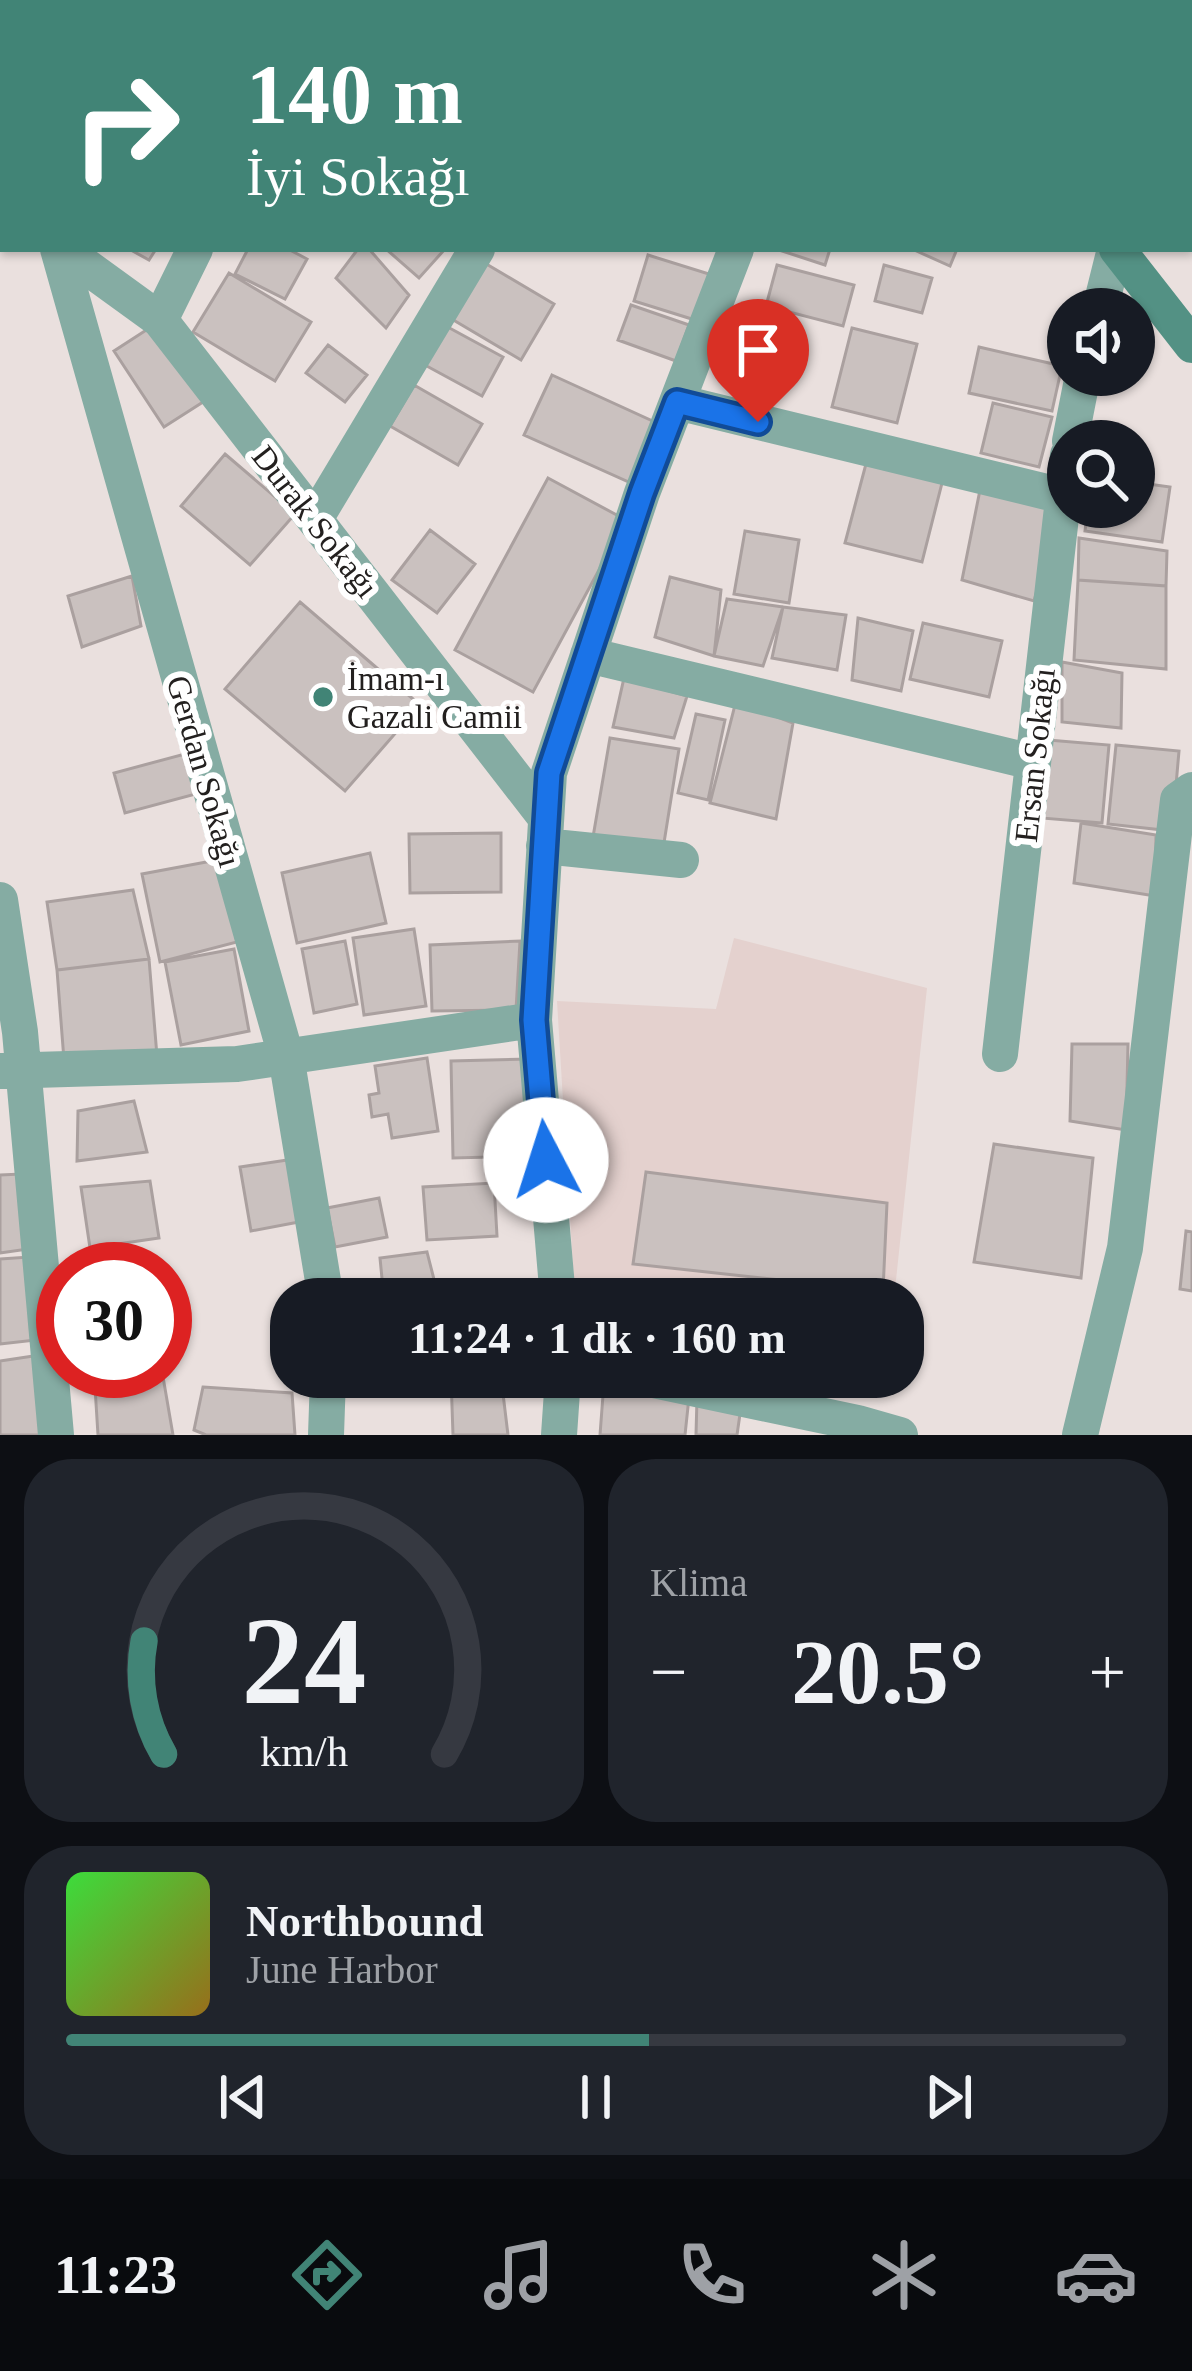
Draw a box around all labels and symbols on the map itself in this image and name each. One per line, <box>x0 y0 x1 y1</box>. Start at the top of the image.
pin <box>707 299 809 422</box>
street label: Durak Sokağı <box>245 439 386 605</box>
place label: İmam-ı Gazali Camii <box>347 661 522 735</box>
street label: Ersan Sokağı <box>1008 666 1062 844</box>
street label: Gerdan Sokağı <box>160 672 248 871</box>
marker: İmam-ı Gazali Camii <box>310 684 336 710</box>
position arrow <box>483 1097 609 1223</box>
speed limit sign: 30 <box>36 1242 192 1398</box>

